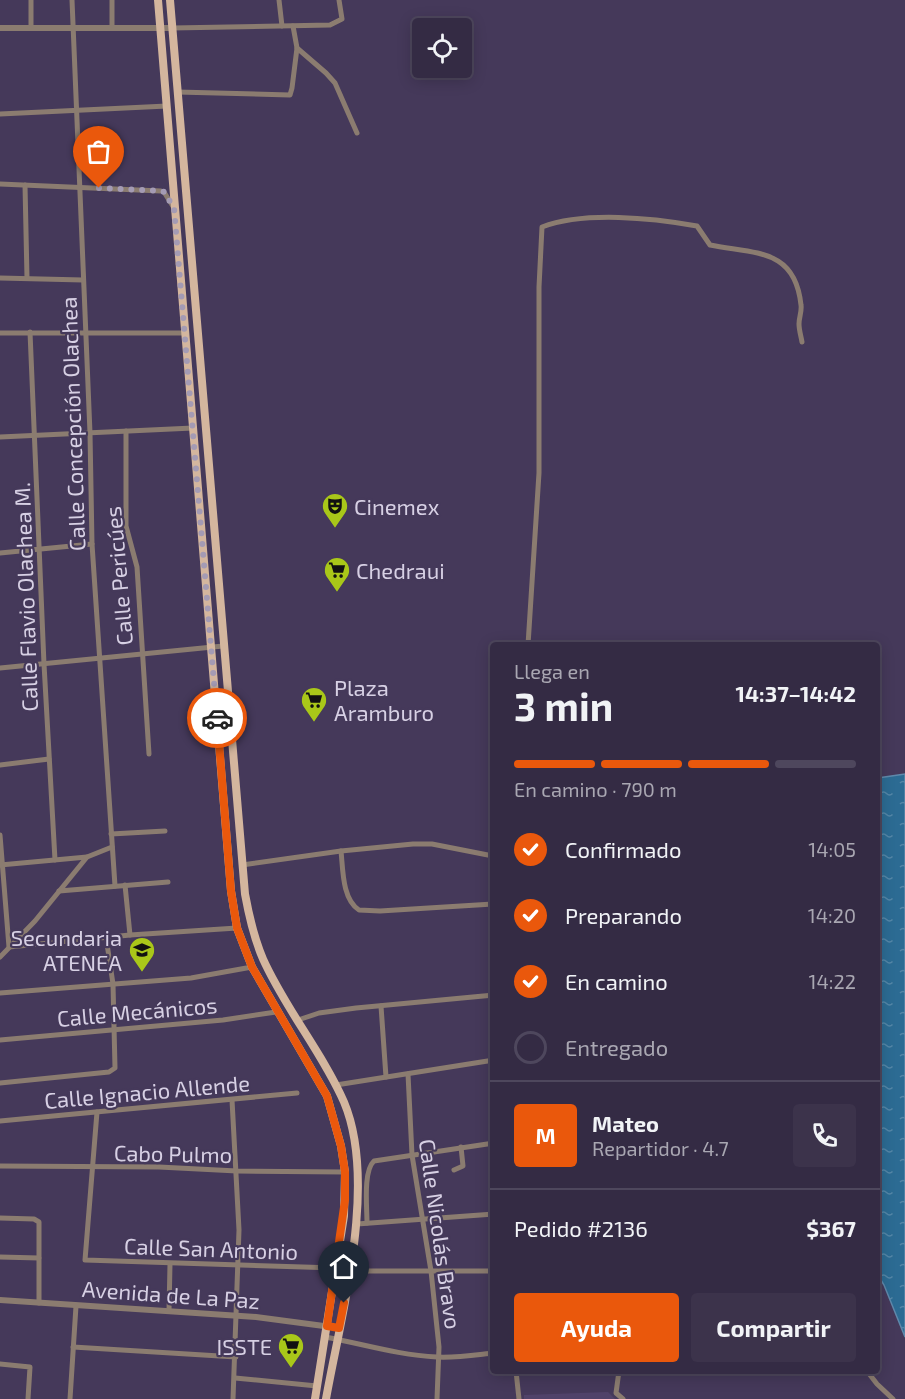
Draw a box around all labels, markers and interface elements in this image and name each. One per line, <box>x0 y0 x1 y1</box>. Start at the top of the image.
map controls <box>412 18 472 78</box>
button: locate <box>412 18 472 78</box>
pin <box>73 126 124 188</box>
icon: bag <box>82 135 115 168</box>
street label: Calle Concepción Olachea <box>55 296 89 552</box>
street label: Calle Flavio Olachea M. <box>8 482 42 712</box>
theatre icon: Cinemex <box>320 491 350 529</box>
place label: Cinemex <box>354 493 440 519</box>
street label: Calle Pericúes <box>99 505 137 647</box>
supermarket icon: Chedraui <box>322 555 352 593</box>
place label: Chedraui <box>356 557 445 583</box>
text: Llega en <box>514 659 590 683</box>
place label: Plaza Aramburo <box>334 674 434 725</box>
text: 14:37–14:42 <box>736 680 856 706</box>
text: 3 min <box>514 682 613 729</box>
supermarket icon: Plaza Aramburo <box>299 685 329 723</box>
courier <box>187 688 247 748</box>
icon: car <box>201 702 234 735</box>
text: En camino · 790 m <box>514 777 677 801</box>
icon: check <box>514 833 547 866</box>
text: Confirmado <box>565 836 681 862</box>
text: 14:05 <box>808 837 856 861</box>
icon: check <box>514 899 547 932</box>
text: Preparando <box>565 902 682 928</box>
text: 14:20 <box>808 903 856 927</box>
place label: Secundaria ATENEA <box>11 924 122 975</box>
school or university icon: Secundaria ATENEA <box>127 935 157 973</box>
icon: check <box>514 965 547 998</box>
text: En camino <box>565 968 668 994</box>
text: 14:22 <box>809 969 856 993</box>
street label: Calle Mecánicos <box>56 991 218 1031</box>
text: Entregado <box>565 1034 668 1060</box>
street label: Calle Ignacio Allende <box>43 1069 251 1113</box>
button: phone <box>793 1104 856 1167</box>
text: Mateo <box>592 1110 659 1136</box>
text: M <box>535 1122 556 1148</box>
text: Repartidor · 4.7 <box>592 1136 729 1160</box>
street label: Calle Nicolás Bravo <box>415 1137 467 1331</box>
street label: Cabo Pulmo <box>114 1139 232 1167</box>
text: Pedido #2136 <box>514 1215 648 1241</box>
text: $367 <box>806 1215 856 1241</box>
street label: Calle San Antonio <box>124 1232 298 1264</box>
pin <box>318 1241 369 1303</box>
icon: home <box>327 1250 360 1283</box>
street label: Avenida de La Paz <box>81 1275 261 1313</box>
button: Ayuda <box>514 1293 679 1362</box>
button: Compartir <box>691 1293 856 1362</box>
supermarket icon: ISSTE <box>276 1331 306 1369</box>
place label: ISSTE <box>216 1333 272 1359</box>

